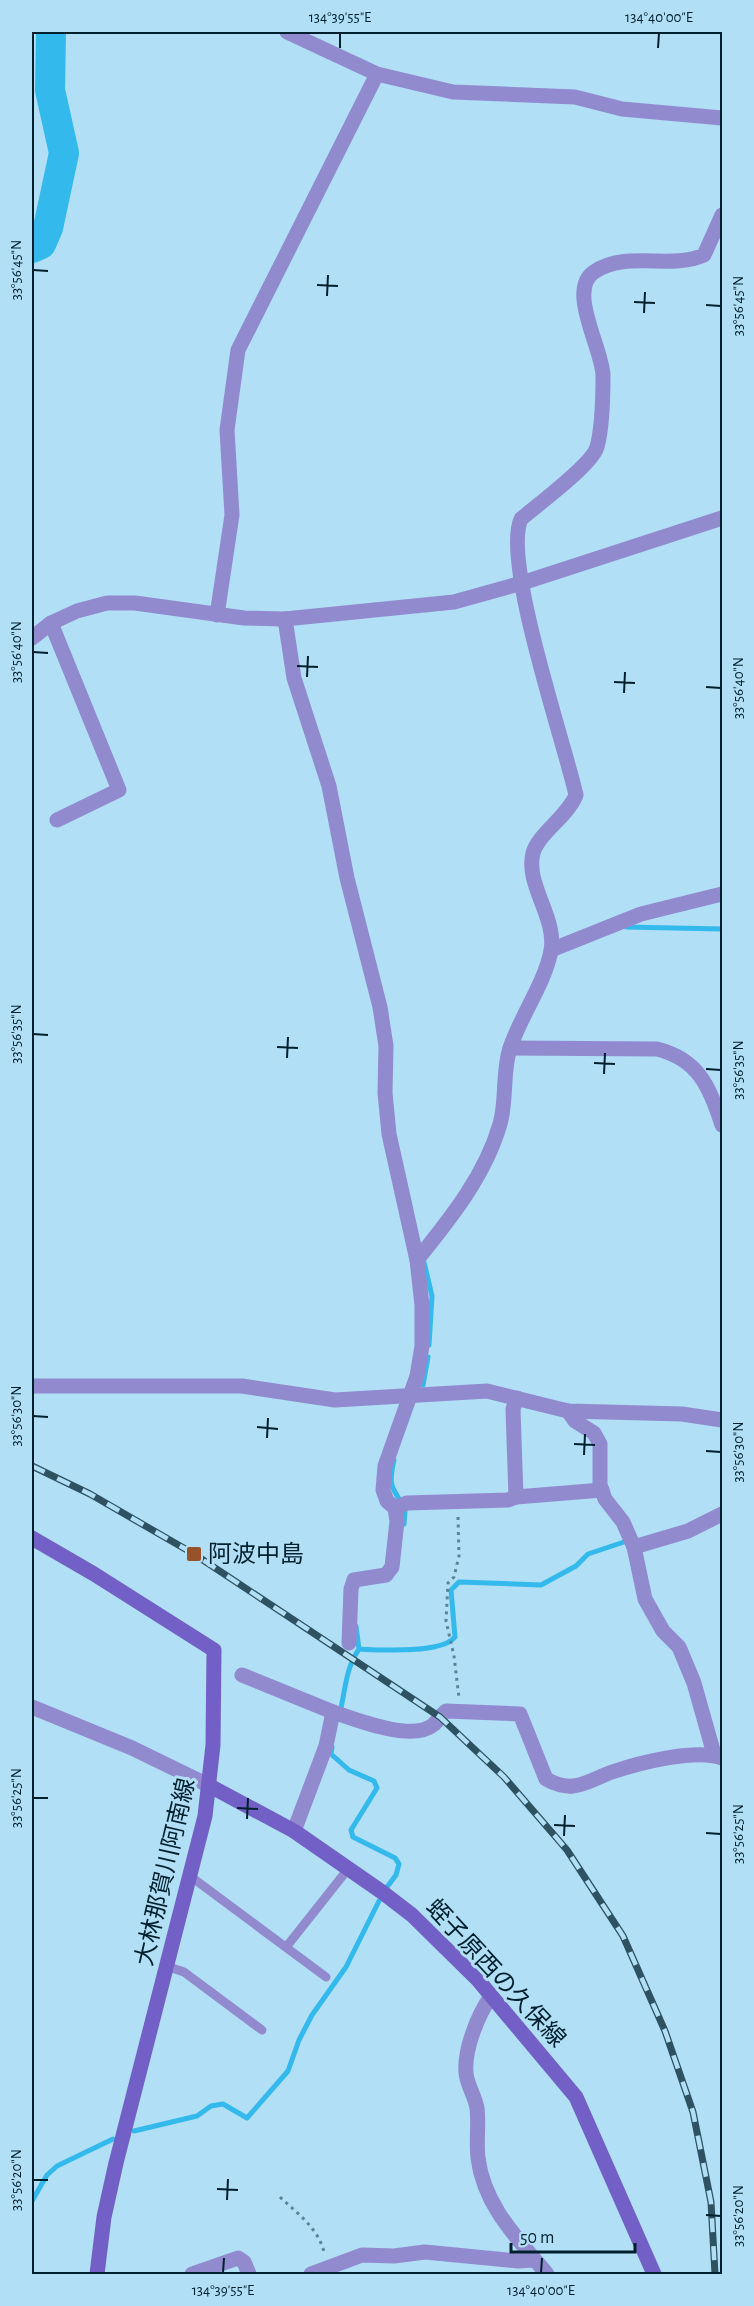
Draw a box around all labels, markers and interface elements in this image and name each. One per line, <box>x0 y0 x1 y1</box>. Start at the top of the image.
text: 134°39'55"E <box>309 10 371 25</box>
text: 134°40'00"E <box>625 10 693 25</box>
text: 33°56'45"N <box>9 240 24 300</box>
text: 33°56'45"N <box>731 276 746 336</box>
text: 33°56'40"N <box>9 621 24 683</box>
text: 33°56'40"N <box>731 657 746 719</box>
text: 33°56'35"N <box>9 1004 24 1064</box>
text: 33°56'35"N <box>731 1040 746 1100</box>
text: 33°56'30"N <box>9 1385 24 1447</box>
text: 33°56'30"N <box>731 1421 746 1483</box>
place label: 阿波中島 <box>208 1541 304 1567</box>
marker: 阿波中島 <box>185 1545 203 1563</box>
text: 33°56'25"N <box>9 1768 24 1828</box>
street label: 大林那賀川阿南線 <box>131 1776 199 1968</box>
text: 33°56'25"N <box>731 1804 746 1864</box>
street label: 蛭子原西の久保線 <box>421 1894 571 2052</box>
text: 33°56'20"N <box>9 2149 24 2211</box>
text: 33°56'20"N <box>731 2185 746 2247</box>
scale bar <box>511 2216 636 2254</box>
text: 50 m <box>520 2229 554 2247</box>
text: 134°39'55"E <box>192 2283 254 2298</box>
text: 134°40'00"E <box>507 2283 575 2298</box>

